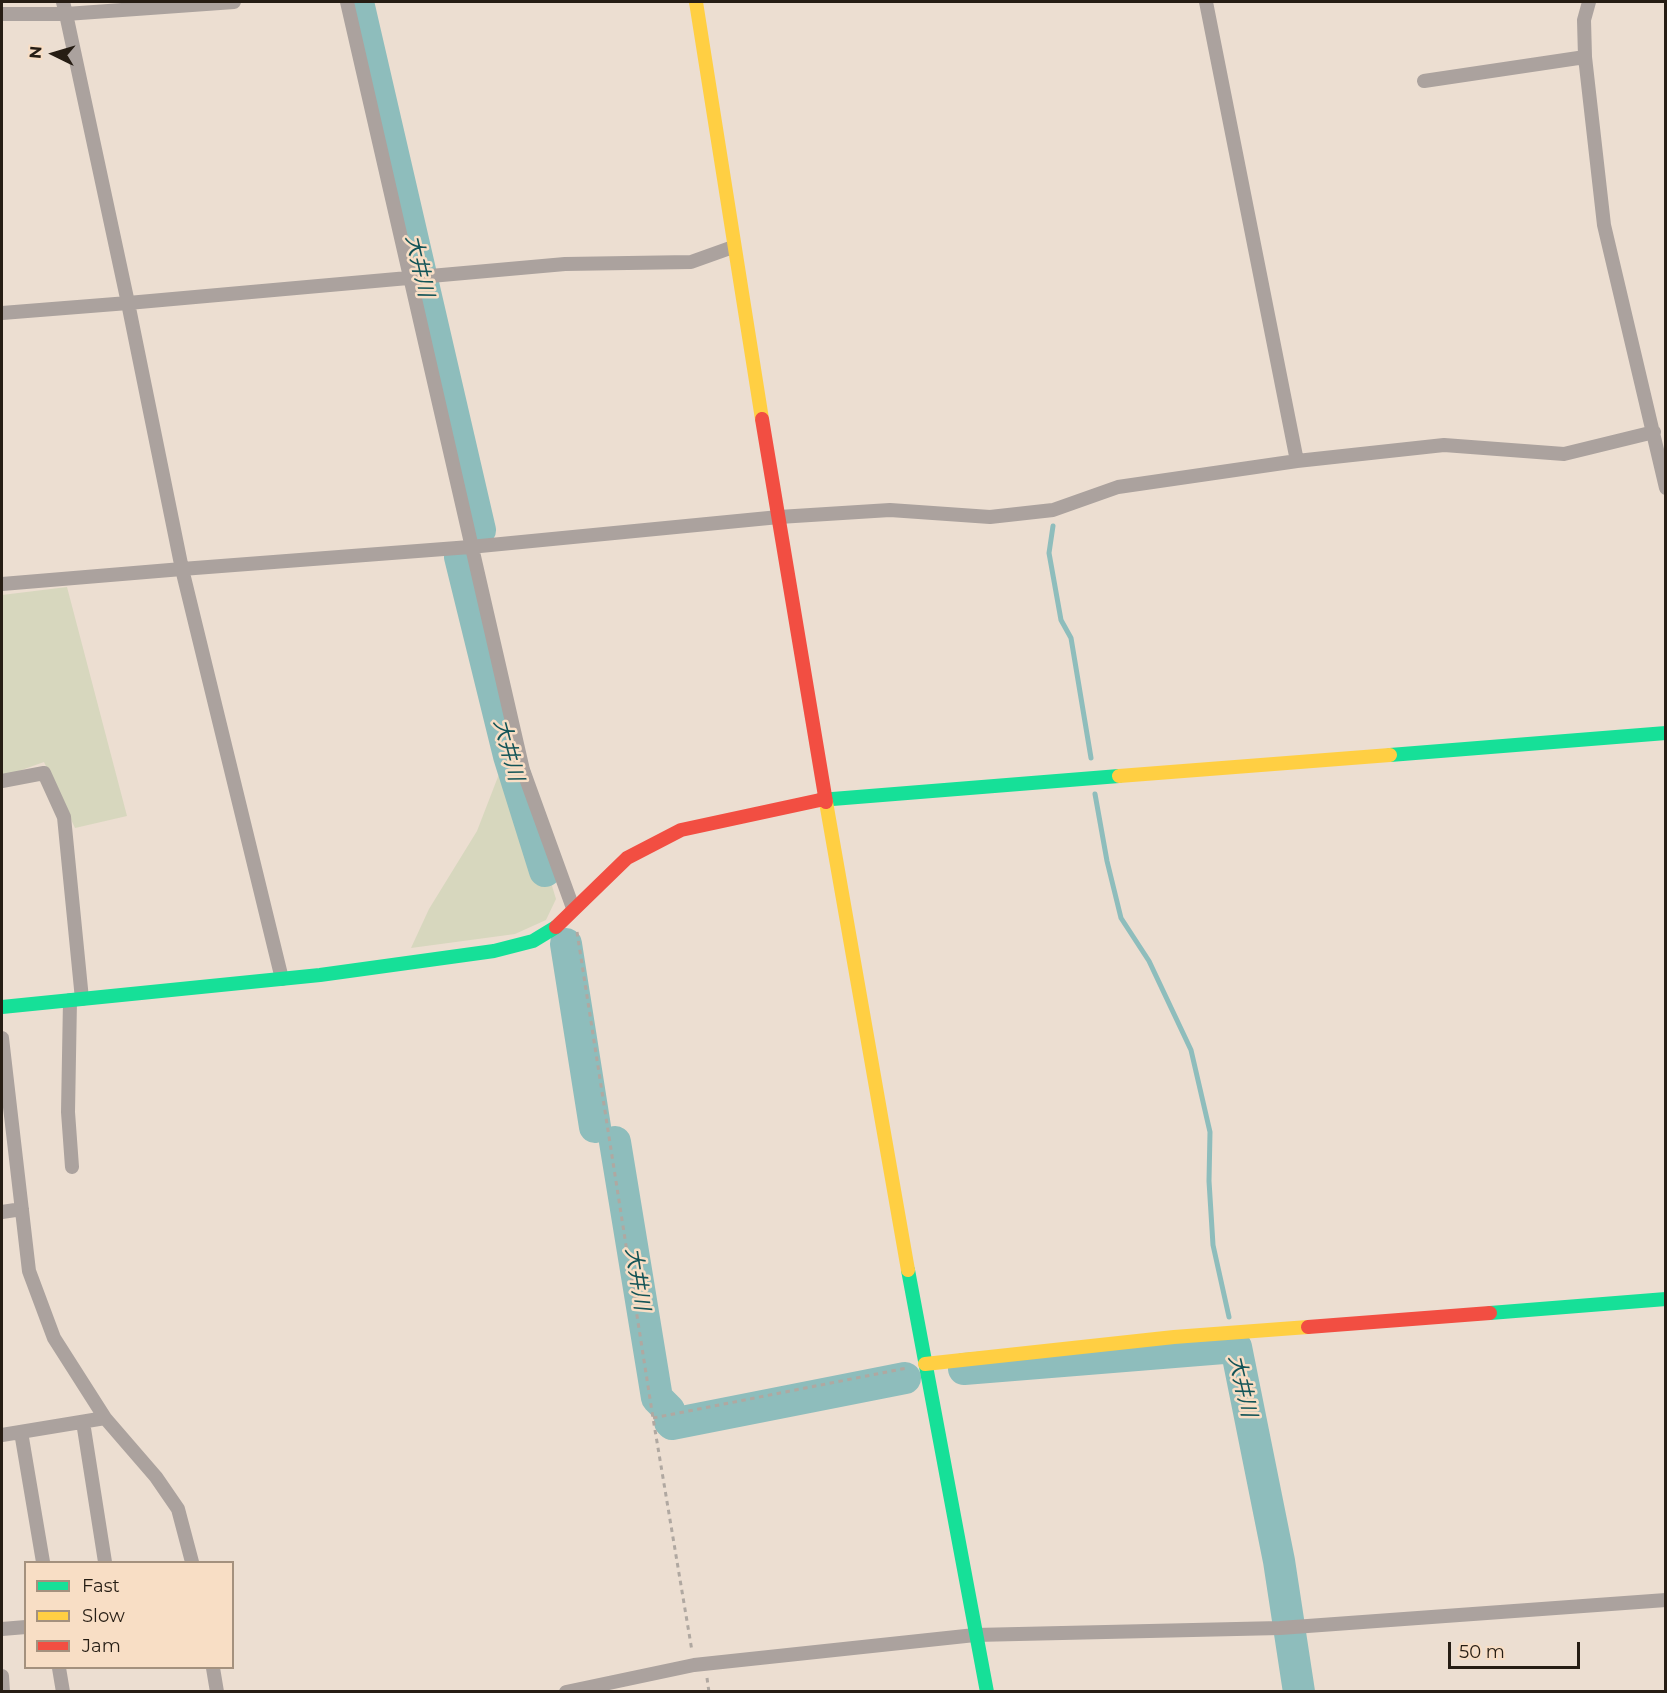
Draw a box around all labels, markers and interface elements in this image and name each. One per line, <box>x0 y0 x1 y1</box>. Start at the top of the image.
north arrow <box>24 24 84 84</box>
text: N <box>26 45 46 60</box>
water label: 大井川 <box>400 232 438 300</box>
water label: 大井川 <box>488 716 528 784</box>
water label: 大井川 <box>620 1246 654 1312</box>
water label: 大井川 <box>1223 1352 1261 1420</box>
legend <box>24 1561 234 1669</box>
text: Fast <box>82 1575 120 1597</box>
text: Slow <box>82 1605 125 1627</box>
scale bar <box>1451 1630 1583 1668</box>
text: Jam <box>82 1635 121 1657</box>
text: 50 m <box>1459 1641 1505 1663</box>

